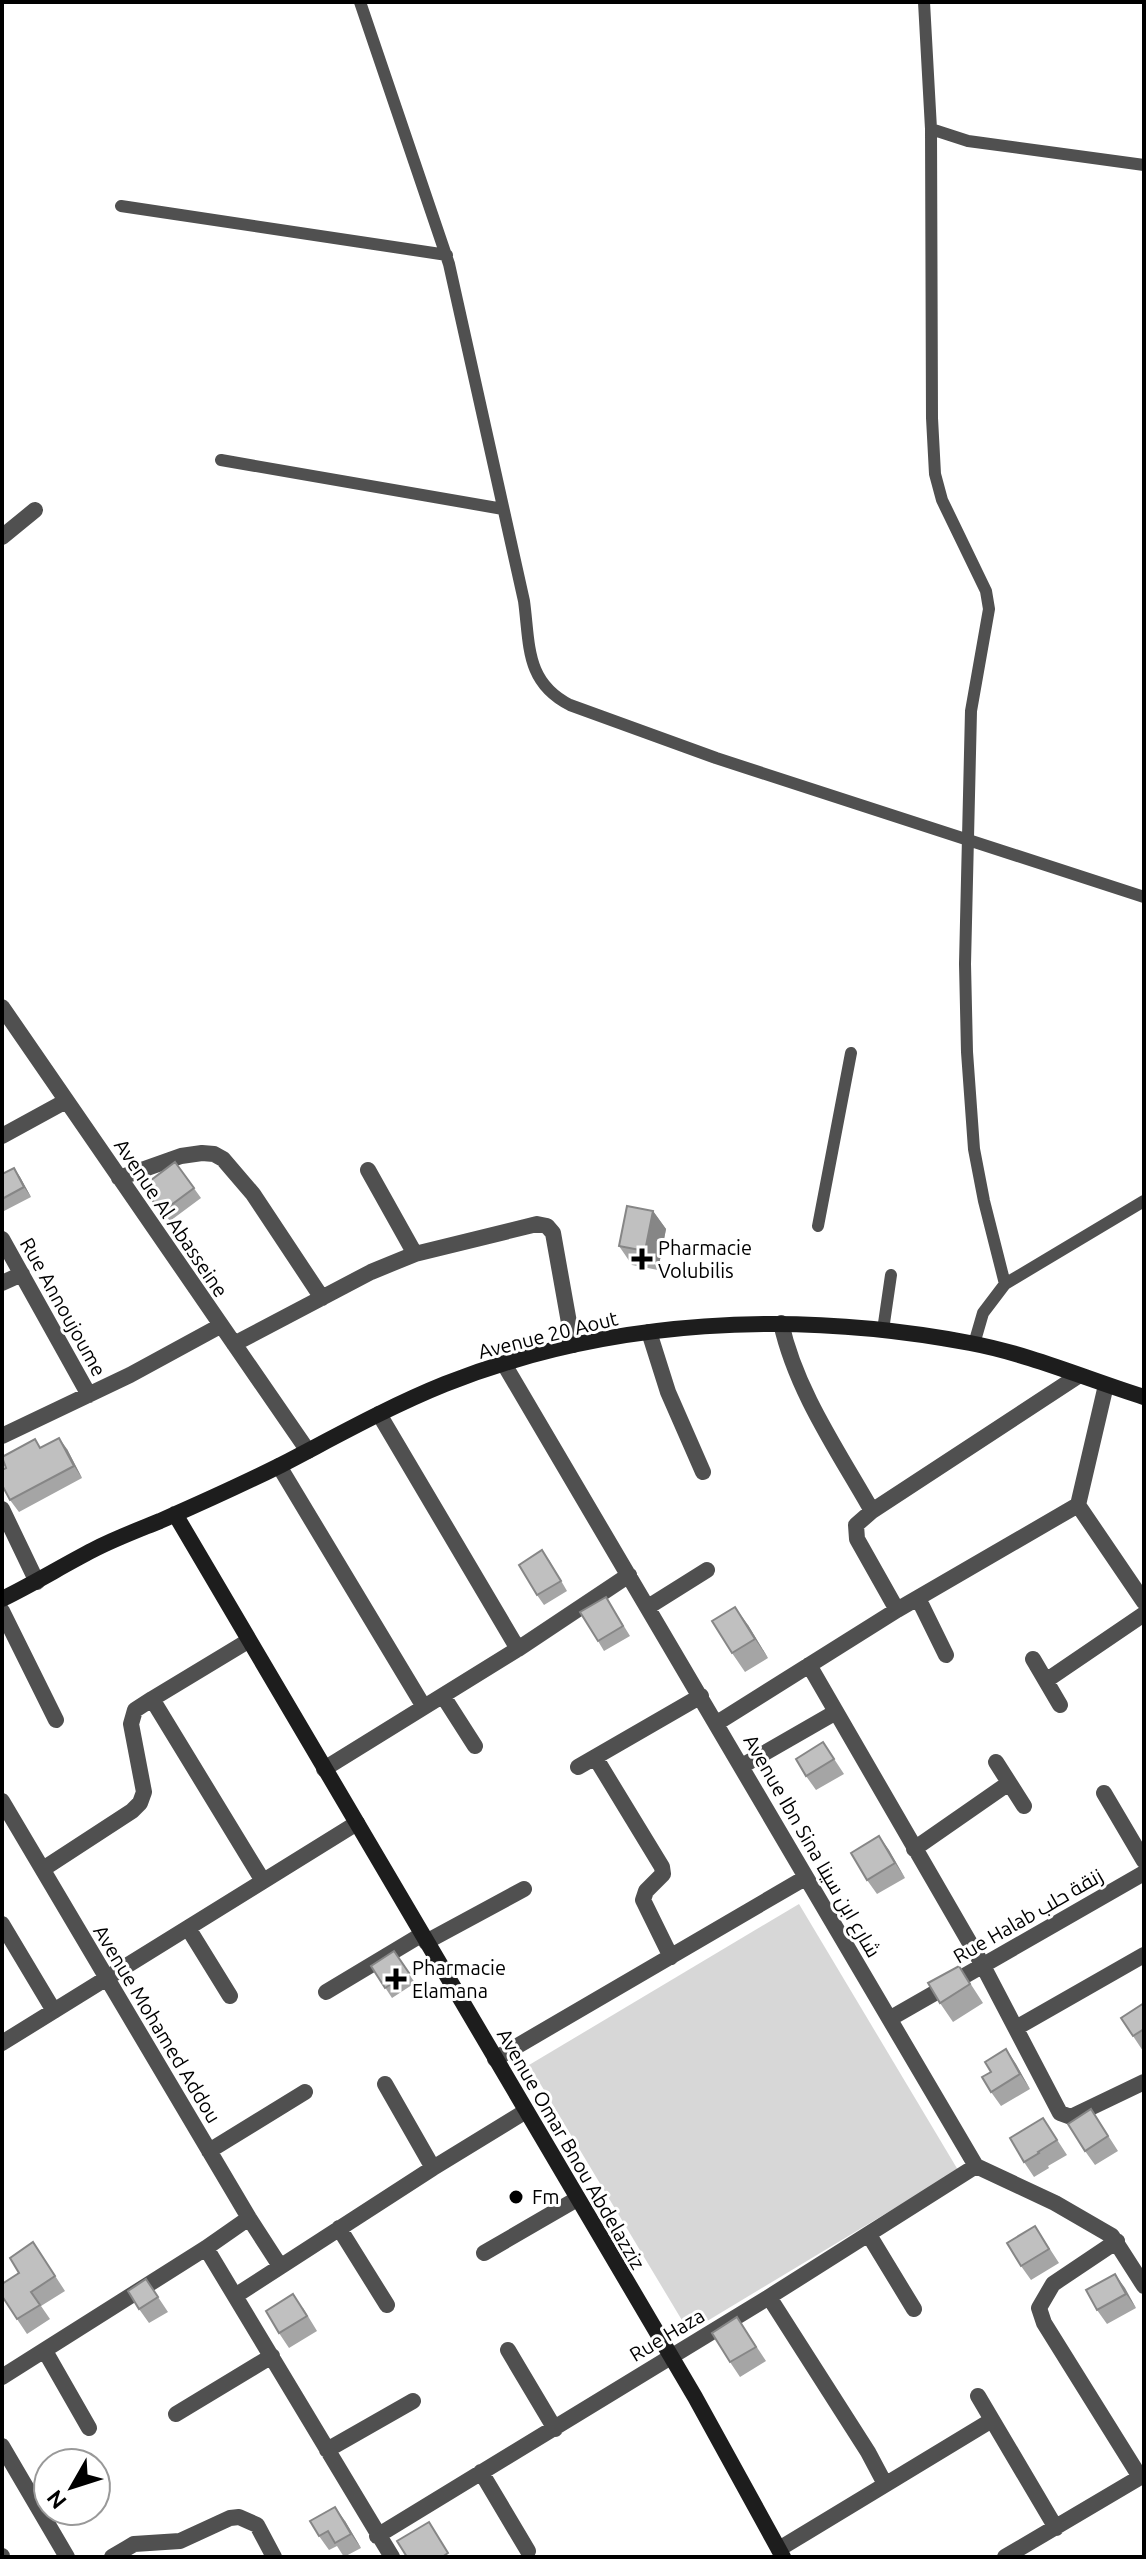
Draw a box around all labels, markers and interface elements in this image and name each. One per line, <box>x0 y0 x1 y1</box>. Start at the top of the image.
street label: Avenue Al Abasseine <box>110 1134 233 1301</box>
street label: Rue Annoujoume <box>16 1234 111 1380</box>
place label: Pharmacie Volubilis <box>658 1236 752 1282</box>
marker: Pharmacie Volubilis <box>633 1250 651 1268</box>
street label: Avenue 20 Aout <box>476 1306 620 1363</box>
street label: Avenue Ibn Sina شارع ابن سينا <box>737 1730 886 1963</box>
street label: Rue Halab زنقة حلب <box>949 1863 1107 1969</box>
street label: Avenue Mohamed Addou <box>89 1921 226 2127</box>
place label: Pharmacie Elamana <box>412 1956 506 2002</box>
marker: Pharmacie Elamana <box>387 1970 405 1988</box>
street label: Avenue Omar Bnou Abdelazziz <box>493 2024 650 2273</box>
place label: Fm <box>532 2185 559 2208</box>
marker: Fm <box>507 2188 525 2206</box>
street label: Rue Haza <box>625 2303 708 2366</box>
north arrow <box>32 2447 112 2527</box>
text: N <box>41 2486 71 2514</box>

